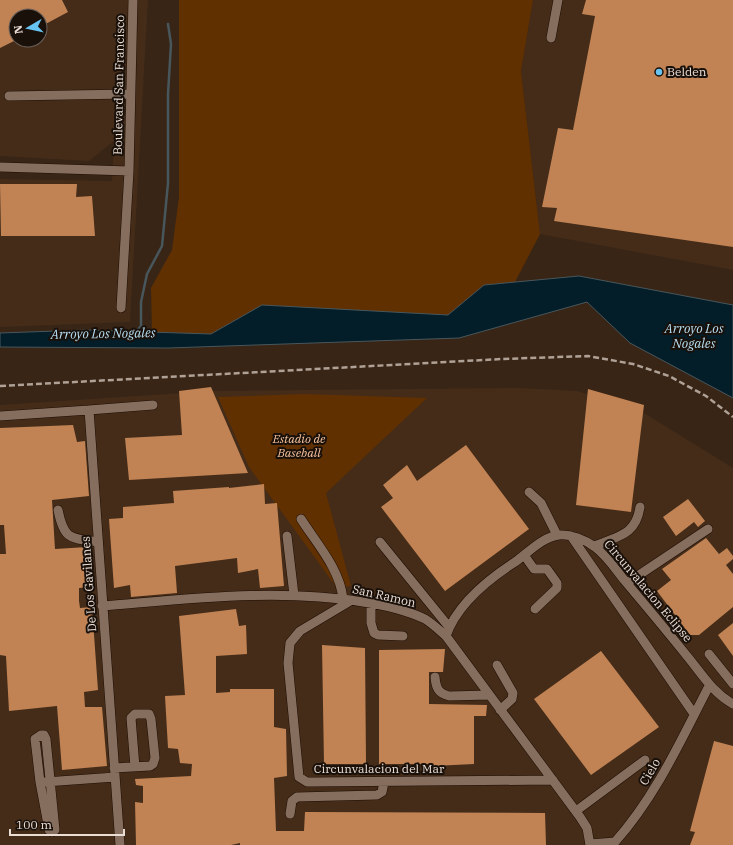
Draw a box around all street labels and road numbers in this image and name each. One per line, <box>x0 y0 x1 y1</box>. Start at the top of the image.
street label: Boulevard San Francisco <box>110 15 127 155</box>
street label: De Los Gavilanes <box>78 536 99 632</box>
street label: Circunvalacion Eclipse <box>601 536 696 645</box>
street label: San Ramon <box>351 581 418 610</box>
street label: Cielo <box>636 756 663 788</box>
street label: Circunvalacion del Mar <box>314 761 445 776</box>

